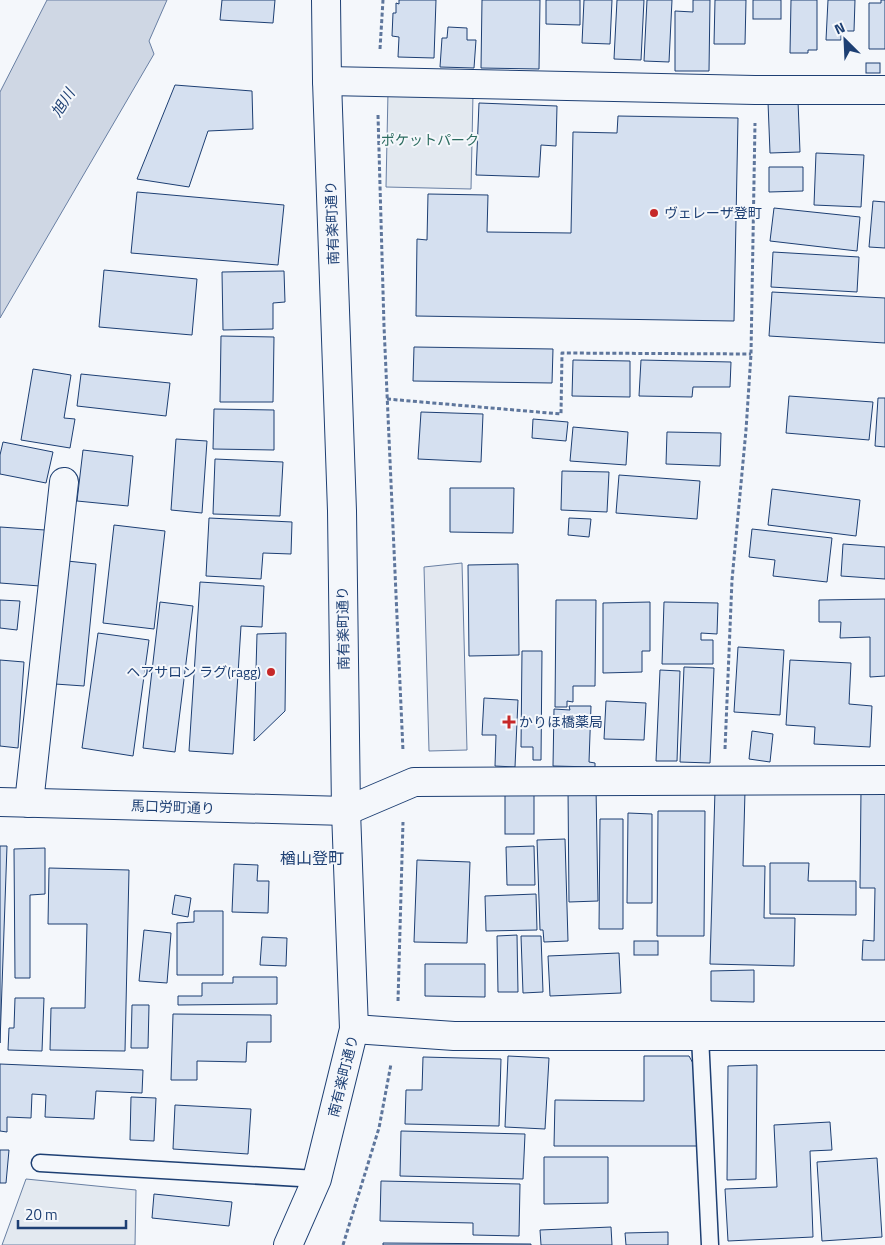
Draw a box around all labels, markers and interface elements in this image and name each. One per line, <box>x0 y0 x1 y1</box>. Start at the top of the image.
north arrow <box>820 15 870 65</box>
text: N <box>831 16 848 39</box>
water label: 旭川 <box>45 82 81 122</box>
park label: ポケットパーク <box>381 129 479 150</box>
street label: 南有楽町通り <box>320 181 343 265</box>
place label: ヴェレーザ登町 <box>664 202 762 223</box>
marker: ヴェレーザ登町 <box>648 207 660 219</box>
street label: 南有楽町通り <box>331 586 354 670</box>
place label: ヘアサロン ラグ(ragg) <box>126 661 261 682</box>
marker: ヘアサロン ラグ(ragg) <box>265 666 277 678</box>
place label: かりほ橋薬局 <box>519 711 603 732</box>
marker: かりほ橋薬局 <box>503 716 515 728</box>
street label: 馬口労町通り <box>131 795 215 818</box>
district label: 楢山登町 <box>280 846 344 870</box>
street label: 南有楽町通り <box>322 1033 363 1119</box>
scale bar <box>18 1198 125 1230</box>
text: 20 m <box>25 1203 58 1226</box>

